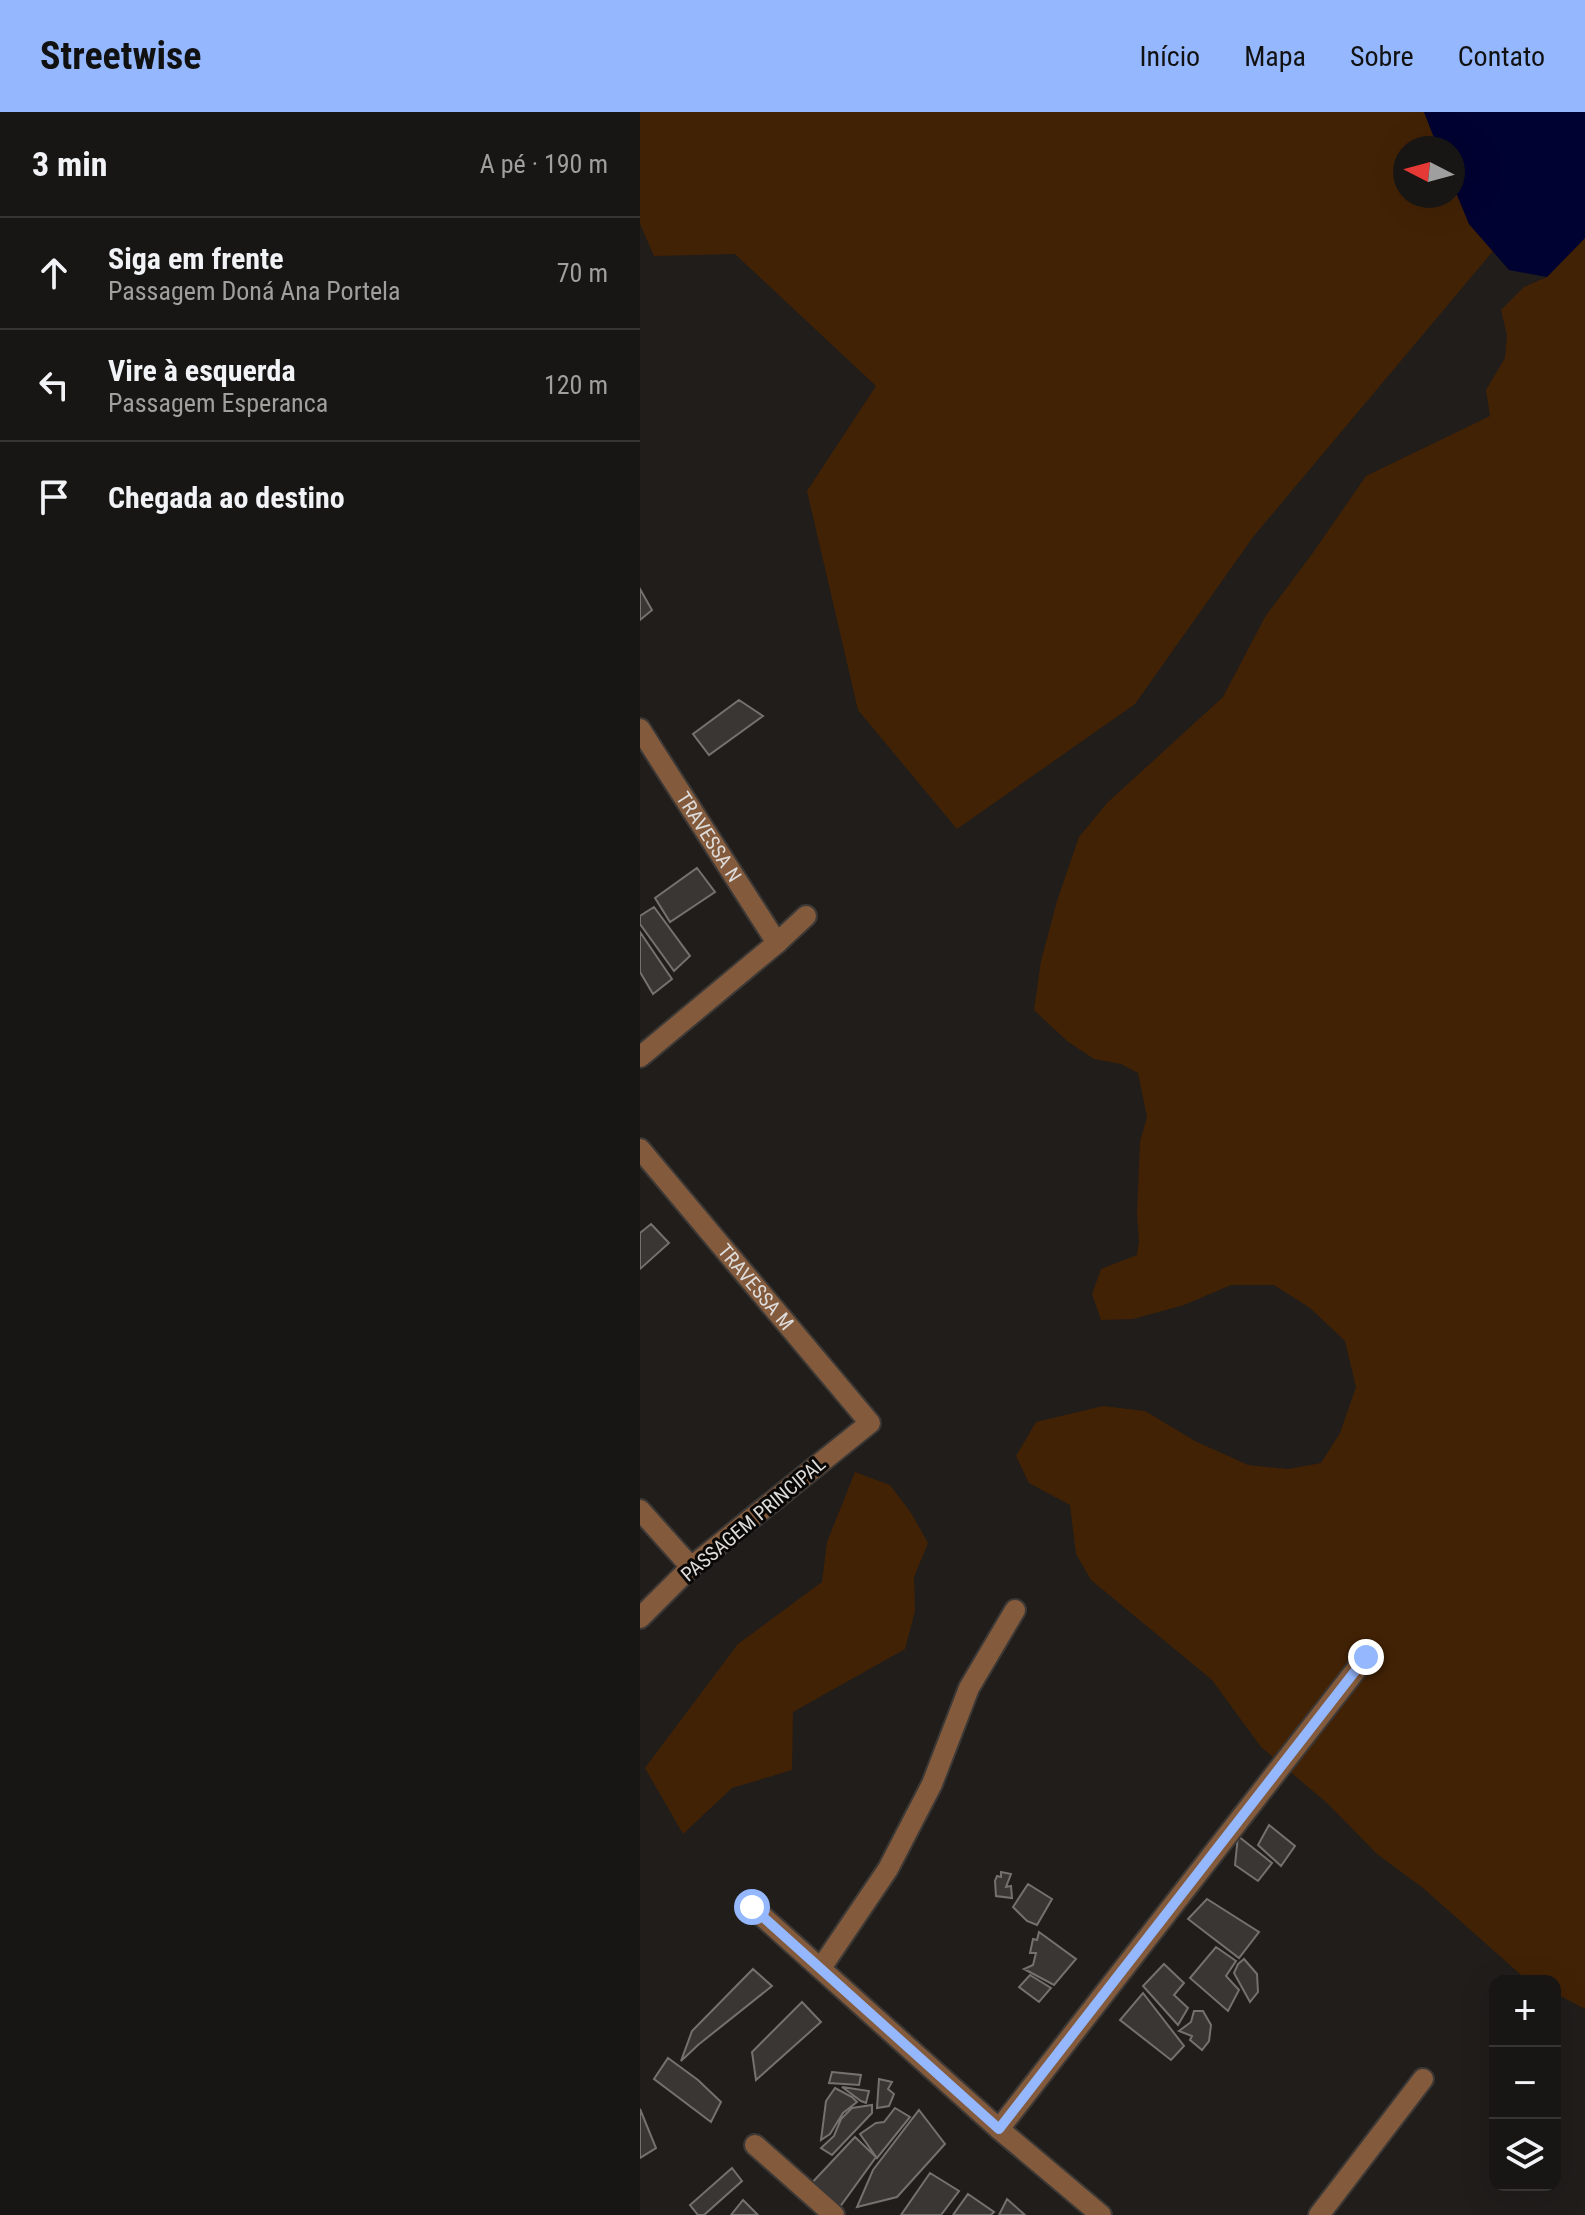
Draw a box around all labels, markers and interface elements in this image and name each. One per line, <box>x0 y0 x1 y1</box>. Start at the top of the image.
text: Streetwise <box>40 34 201 78</box>
text: Início <box>1140 40 1200 73</box>
text: Mapa <box>1244 40 1306 73</box>
text: Sobre <box>1350 40 1414 73</box>
text: Contato <box>1458 40 1545 73</box>
north arrow <box>1393 136 1465 208</box>
text: 3 min <box>32 144 108 184</box>
text: A pé · 190 m <box>480 149 608 179</box>
text: Siga em frente <box>108 241 284 276</box>
icon: ahead <box>32 251 76 295</box>
text: 70 m <box>557 258 608 288</box>
text: Passagem Doná Ana Portela <box>108 276 401 306</box>
text: Vire à esquerda <box>108 353 296 388</box>
icon: left <box>32 363 76 407</box>
text: 120 m <box>544 370 608 400</box>
text: Passagem Esperanca <box>108 388 328 418</box>
icon: arrive <box>32 475 76 519</box>
text: Chegada ao destino <box>108 480 345 515</box>
street label: TRAVESSA N <box>671 787 747 886</box>
street label: TRAVESSA M <box>713 1239 799 1335</box>
street label: PASSAGEM PRINCIPAL <box>676 1452 830 1586</box>
route end <box>1348 1639 1384 1675</box>
route start <box>734 1889 770 1925</box>
map controls <box>1489 1975 1561 2191</box>
button: + <box>1489 1975 1561 2047</box>
button: − <box>1489 2047 1561 2119</box>
button: layers <box>1489 2119 1561 2191</box>

